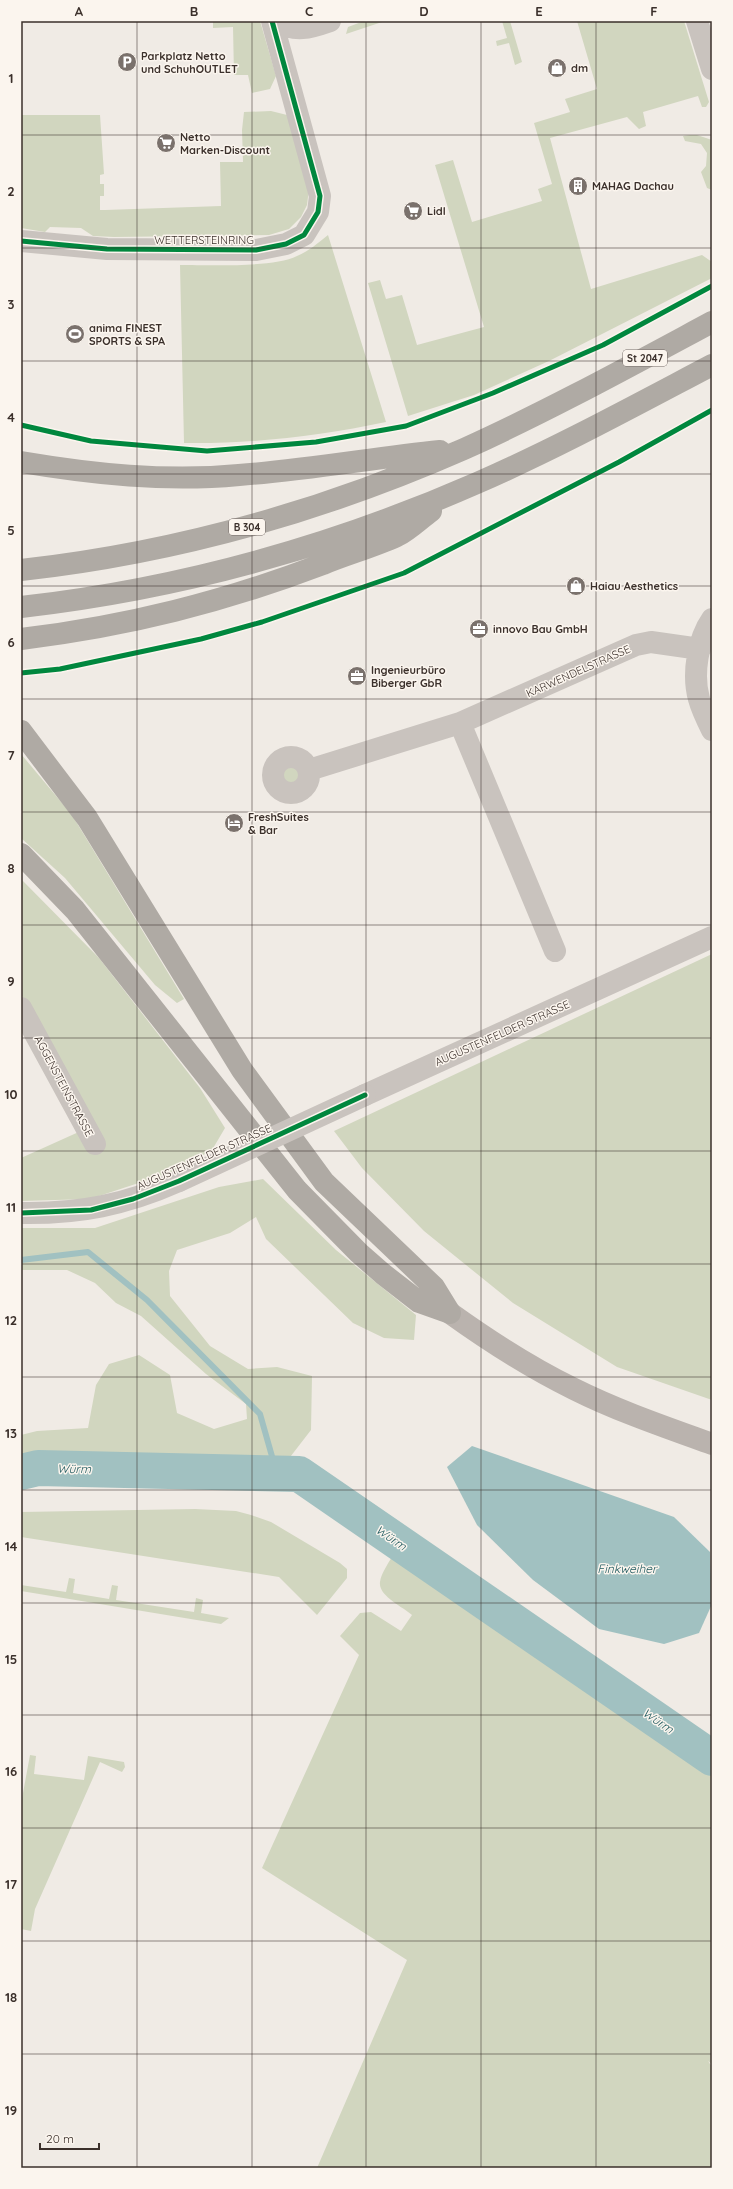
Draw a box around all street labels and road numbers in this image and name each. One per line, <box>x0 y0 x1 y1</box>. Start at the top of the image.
street label: WETTERSTEINRING <box>154 233 254 247</box>
road number: St 2047 <box>623 350 667 366</box>
road number: B 304 <box>229 519 265 535</box>
street label: KARWENDELSTRASSE <box>524 642 632 700</box>
street label: AUGUSTENFELDER STRASSE <box>432 997 572 1069</box>
street label: AGGENSTEINSTRASSE <box>31 1033 97 1139</box>
street label: AUGUSTENFELDER STRASSE <box>134 1121 274 1193</box>

